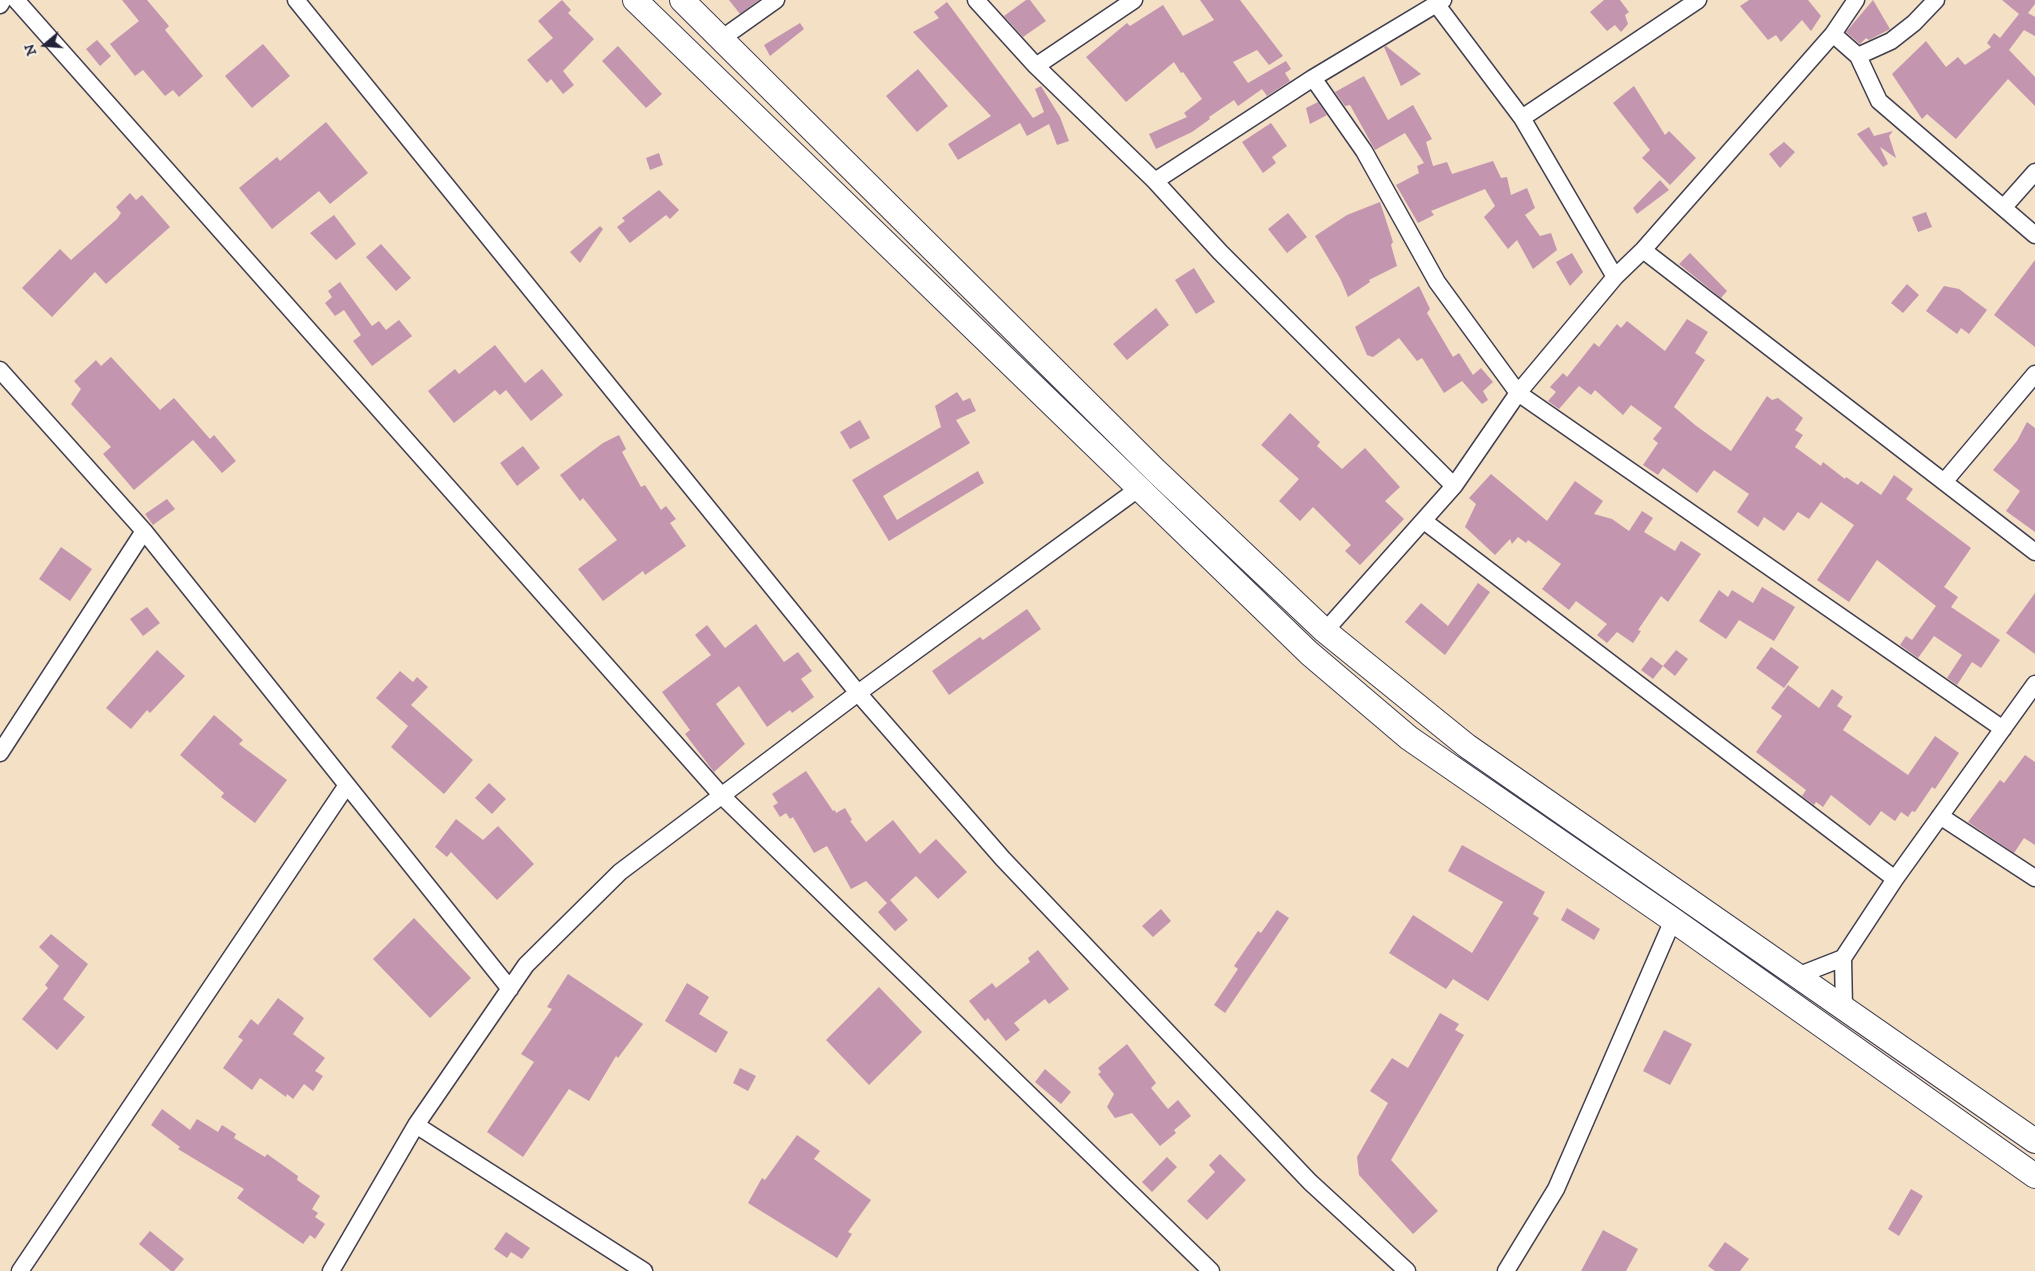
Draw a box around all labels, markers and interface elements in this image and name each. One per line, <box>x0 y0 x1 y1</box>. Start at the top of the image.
north arrow <box>20 20 70 70</box>
text: N <box>20 41 41 58</box>

